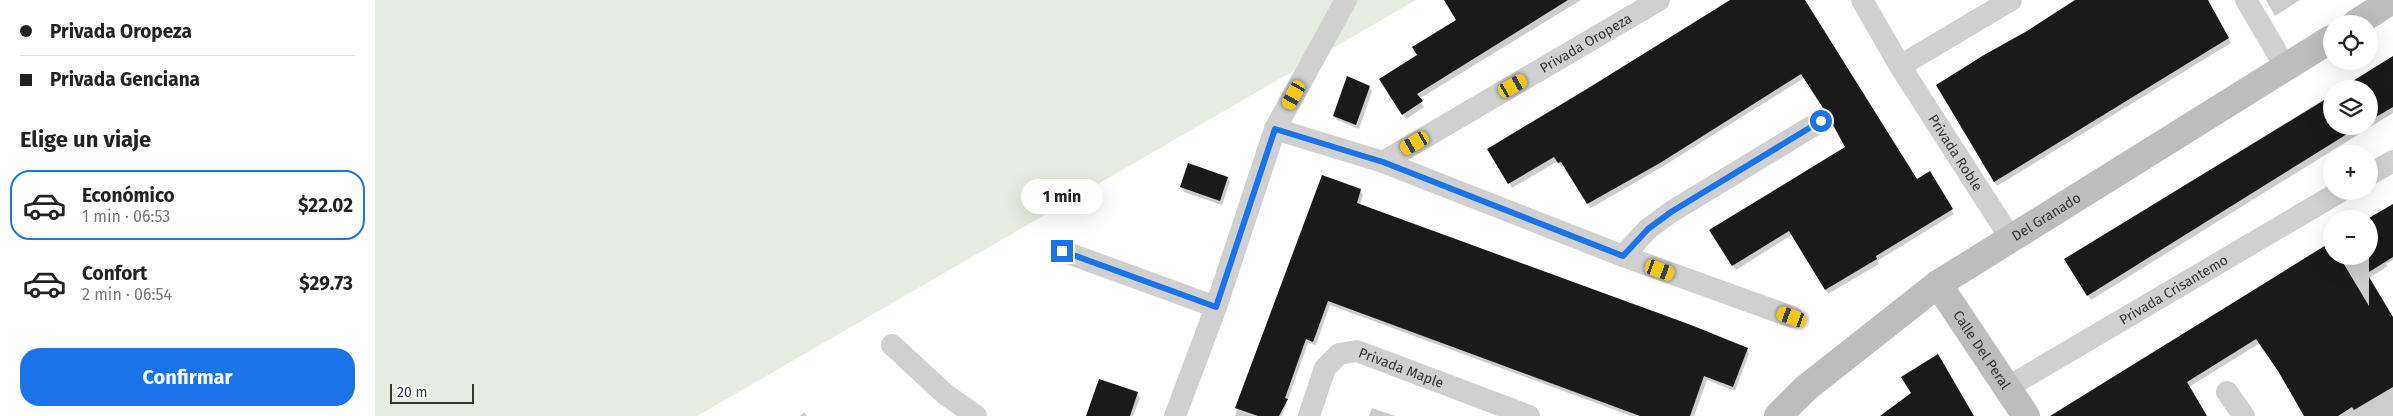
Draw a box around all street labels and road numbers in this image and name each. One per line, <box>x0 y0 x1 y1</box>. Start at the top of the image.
street label: Privada Oropeza <box>1537 10 1635 77</box>
street label: Privada Roble <box>1924 111 1986 194</box>
street label: Del Granado <box>2009 189 2084 245</box>
street label: Privada Crisantemo <box>2116 251 2231 329</box>
street label: Calle Del Peral <box>1949 307 2014 393</box>
street label: Privada Maple <box>1356 344 1446 392</box>

